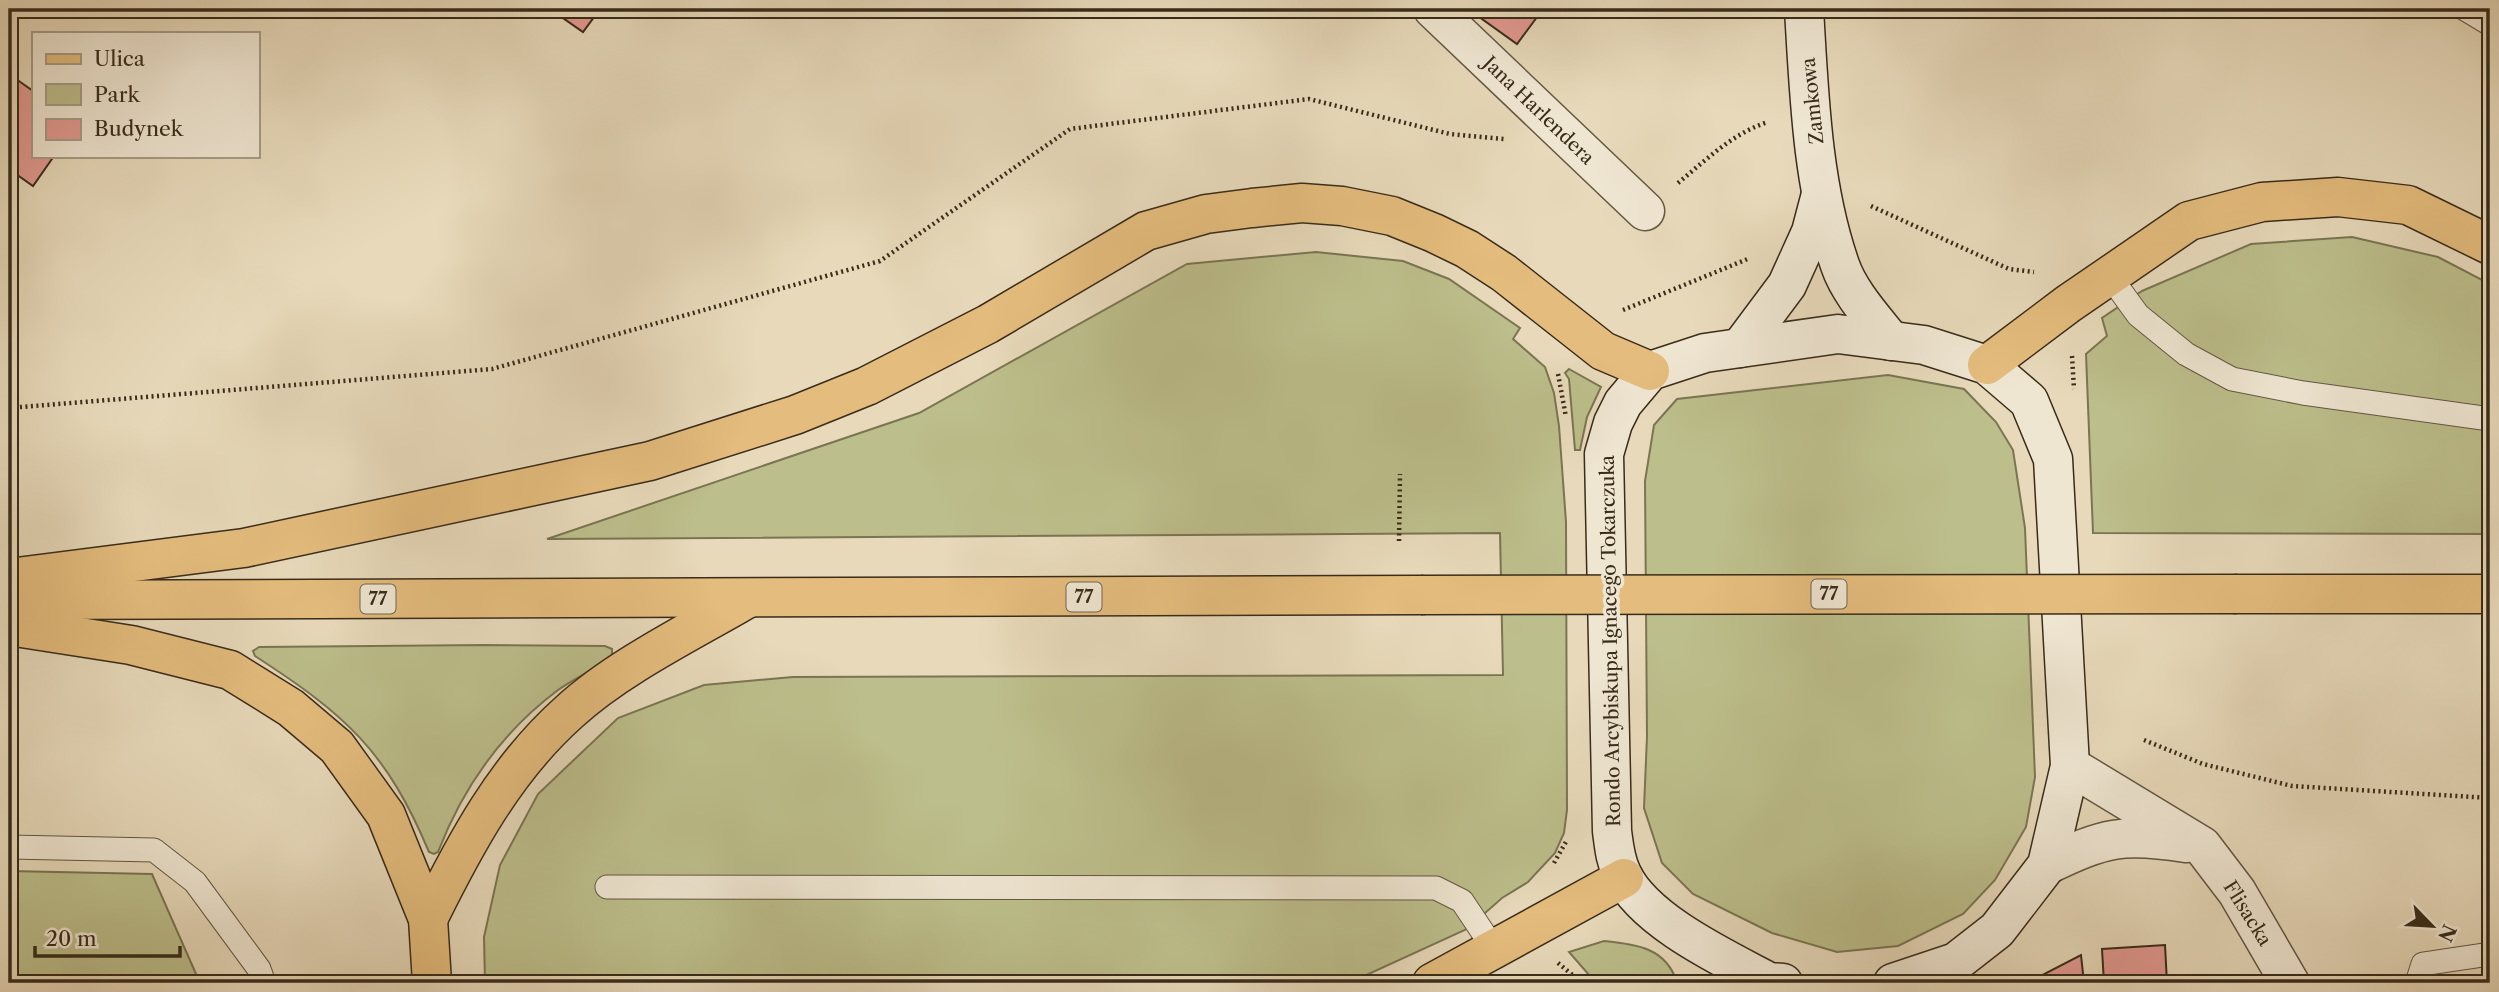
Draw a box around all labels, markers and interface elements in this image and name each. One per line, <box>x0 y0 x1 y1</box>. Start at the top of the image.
legend <box>32 32 259 158</box>
text: Ulica <box>94 46 146 71</box>
street label: Jana Harlendera <box>1476 49 1599 169</box>
street label: Zamkowa <box>1797 56 1828 145</box>
text: Park <box>94 82 140 107</box>
text: Budynek <box>94 116 184 141</box>
street label: Rondo Arcybiskupa Ignacego Tokarczuka <box>1596 455 1625 827</box>
road number: 77 <box>1812 580 1846 608</box>
road number: 77 <box>1066 582 1102 612</box>
road number: 77 <box>360 584 396 614</box>
street label: Flisacka <box>2219 876 2277 950</box>
north arrow <box>2398 890 2468 960</box>
scale bar <box>35 915 180 959</box>
text: N <box>2433 921 2461 945</box>
text: 20 m <box>46 926 97 951</box>

